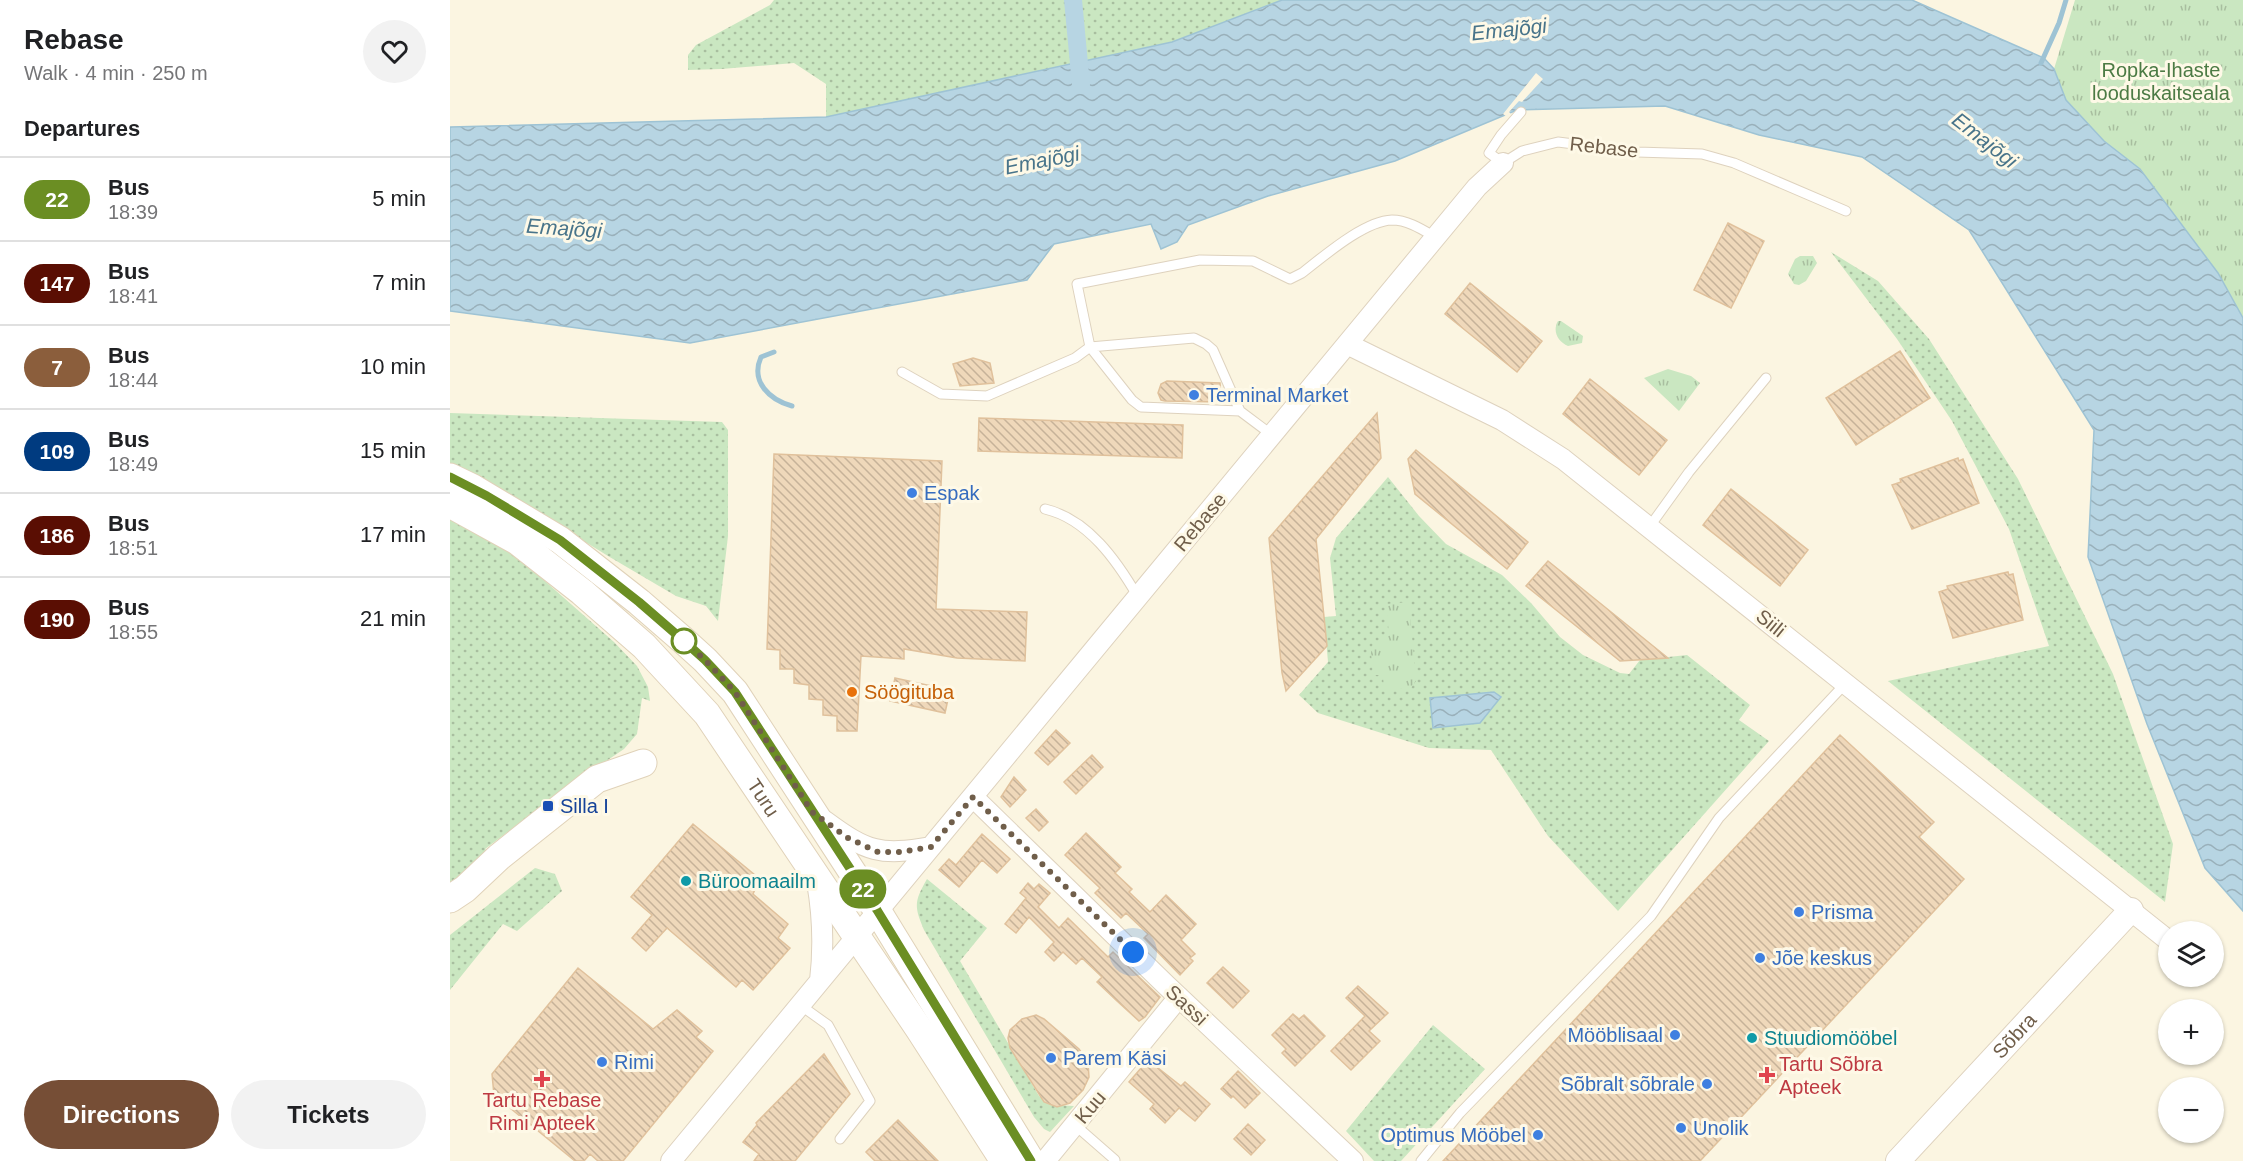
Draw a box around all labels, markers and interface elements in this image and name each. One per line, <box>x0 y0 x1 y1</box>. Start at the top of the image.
water label: Emajõgi <box>1470 13 1549 44</box>
button: heart <box>363 20 426 83</box>
text: Rebase <box>24 24 124 55</box>
park label: Ropka-Ihaste looduskaitseala <box>2092 59 2231 104</box>
text: Walk · 4 min · 250 m <box>24 62 208 84</box>
water label: Emajõgi <box>1948 108 2023 173</box>
text: Departures <box>24 116 140 141</box>
street label: Rebase <box>1569 132 1639 162</box>
water label: Emajõgi <box>1003 141 1083 179</box>
text: Bus <box>108 175 150 200</box>
text: 5 min <box>372 186 426 211</box>
text: 22 <box>45 188 69 211</box>
text: 18:39 <box>108 201 158 223</box>
water label: Emajõgi <box>525 214 604 242</box>
text: Bus <box>108 259 150 284</box>
text: 7 min <box>372 270 426 295</box>
text: 147 <box>39 272 75 295</box>
text: 18:41 <box>108 285 158 307</box>
text: Bus <box>108 343 150 368</box>
text: 10 min <box>360 354 426 379</box>
text: 7 <box>51 356 63 379</box>
text: 18:44 <box>108 369 158 391</box>
place label: Terminal Market <box>1206 384 1349 406</box>
marker: Terminal Market <box>1187 388 1201 402</box>
text: Bus <box>108 427 150 452</box>
text: 15 min <box>360 438 426 463</box>
text: 109 <box>39 440 75 463</box>
text: 18:49 <box>108 453 158 475</box>
place label: Espak <box>924 482 981 504</box>
marker: Espak <box>905 486 919 500</box>
street label: Rebase <box>1169 489 1231 555</box>
text: Bus <box>108 511 150 536</box>
text: 17 min <box>360 522 426 547</box>
text: 186 <box>39 524 75 547</box>
text: 18:51 <box>108 537 158 559</box>
text: Bus <box>108 595 150 620</box>
street label: Siili <box>1752 605 1790 641</box>
text: 21 min <box>360 606 426 631</box>
text: 190 <box>39 608 75 631</box>
text: 18:55 <box>108 621 158 643</box>
unlabelled marker <box>671 628 697 654</box>
place label: Söögituba <box>864 681 955 703</box>
marker: Söögituba <box>845 685 859 699</box>
street label: Turu <box>743 775 784 821</box>
place label: Silla I <box>560 795 609 817</box>
marker: Silla I <box>541 799 555 813</box>
place label: Büroomaailm <box>698 870 816 892</box>
line badge: 22 <box>836 870 890 908</box>
marker: Büroomaailm <box>679 874 693 888</box>
text: 22 <box>851 878 875 901</box>
place label: Prisma <box>1811 901 1874 923</box>
marker: Prisma <box>1792 905 1806 919</box>
map controls <box>2158 921 2224 1143</box>
button: layers <box>2158 921 2224 987</box>
your location <box>1118 937 1148 967</box>
place label: Jõe keskus <box>1772 947 1872 969</box>
marker: Jõe keskus <box>1753 951 1767 965</box>
street label: Sassi <box>1162 980 1212 1030</box>
button: + <box>2158 999 2224 1065</box>
street label: Sõbra <box>1988 1008 2041 1063</box>
place label: Mööblisaal <box>1567 1024 1663 1046</box>
place label: Stuudiomööbel <box>1764 1027 1897 1049</box>
marker: Mööblisaal <box>1668 1028 1682 1042</box>
marker: Stuudiomööbel <box>1745 1031 1759 1045</box>
place label: Parem Käsi <box>1063 1047 1166 1069</box>
place label: Rimi <box>614 1051 654 1073</box>
marker: Parem Käsi <box>1044 1051 1058 1065</box>
place label: Tartu Sõbra Apteek <box>1779 1053 1883 1098</box>
marker: Rimi <box>595 1055 609 1069</box>
marker: Tartu Sõbra Apteek <box>1760 1068 1774 1082</box>
marker: Tartu Rebase Rimi Apteek <box>535 1072 549 1086</box>
place label: Sõbralt sõbrale <box>1560 1073 1695 1095</box>
marker: Sõbralt sõbrale <box>1700 1077 1714 1091</box>
button: − <box>2158 1077 2224 1143</box>
button: Directions <box>24 1080 219 1149</box>
button: Tickets <box>231 1080 426 1149</box>
street label: Kuu <box>1070 1086 1110 1128</box>
place label: Tartu Rebase Rimi Apteek <box>483 1089 601 1134</box>
place label: Unolik <box>1693 1117 1750 1139</box>
marker: Unolik <box>1674 1121 1688 1135</box>
place label: Optimus Mööbel <box>1380 1124 1526 1146</box>
marker: Optimus Mööbel <box>1531 1128 1545 1142</box>

